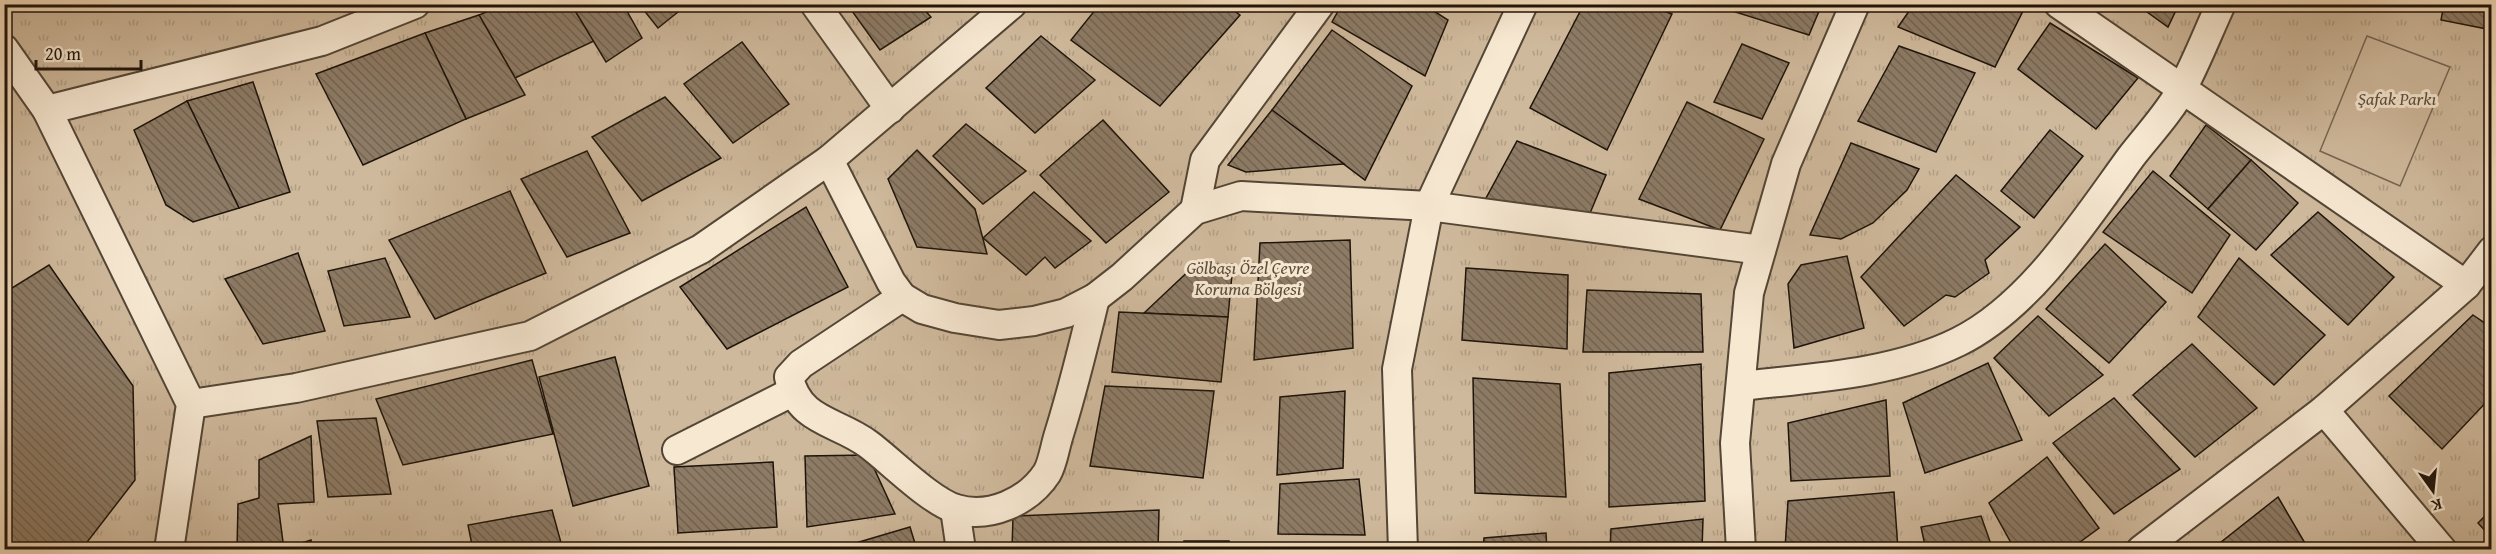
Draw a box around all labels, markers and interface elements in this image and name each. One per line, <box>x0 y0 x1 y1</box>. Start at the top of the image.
scale bar <box>36 33 141 71</box>
text: 20 m <box>45 40 81 67</box>
park label: Şafak Parkı <box>2358 85 2437 112</box>
park label: Gölbaşı Özel Çevre Koruma Bölgesi <box>1186 254 1310 302</box>
north arrow <box>2403 461 2463 521</box>
text: K <box>2428 493 2445 519</box>

